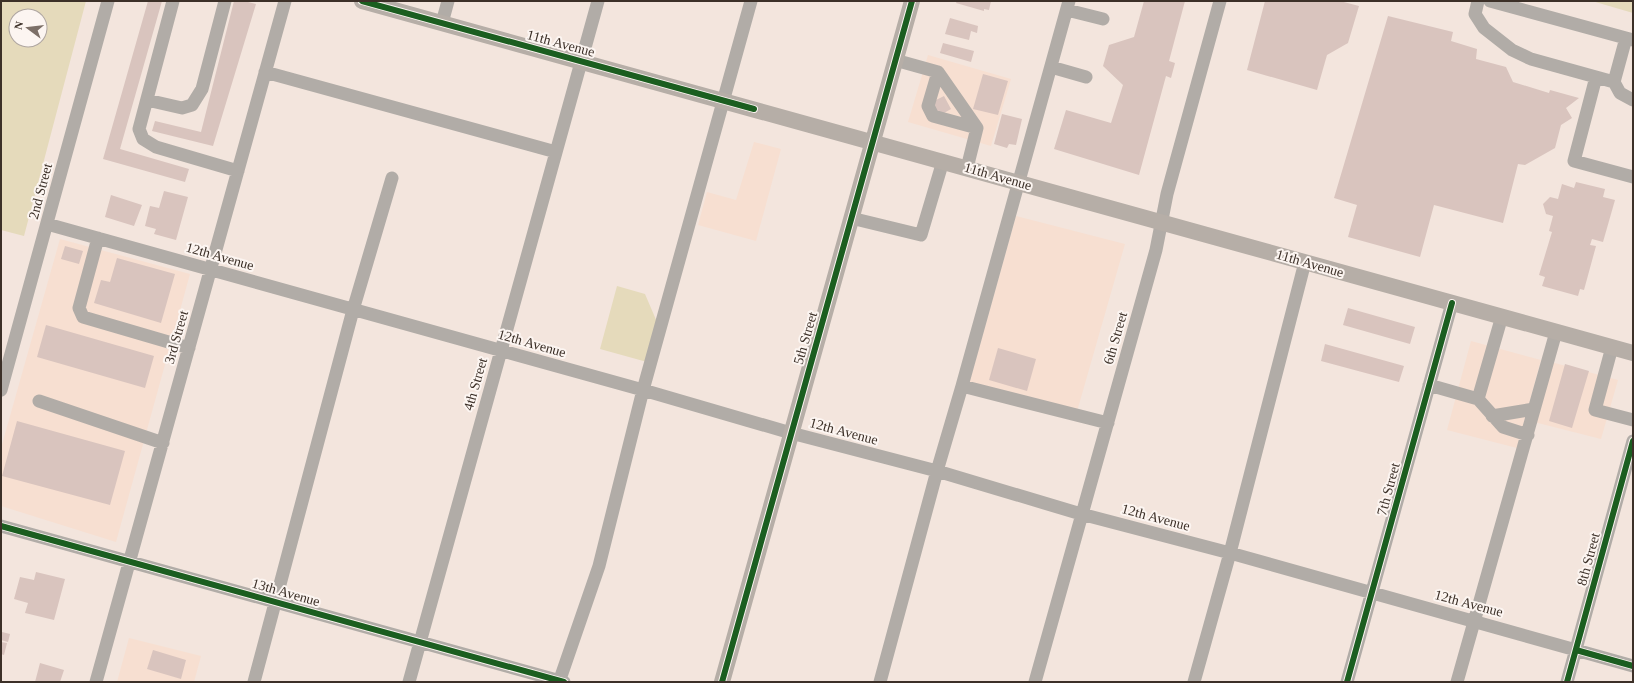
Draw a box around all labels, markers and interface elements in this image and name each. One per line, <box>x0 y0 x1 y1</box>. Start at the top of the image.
north arrow <box>8 8 48 48</box>
text: N <box>12 20 25 31</box>
street label: 11th Avenue <box>525 27 596 60</box>
street label: 11th Avenue <box>962 160 1033 193</box>
street label: 2nd Street <box>26 161 55 221</box>
street label: 12th Avenue <box>184 240 256 273</box>
street label: 11th Avenue <box>1274 247 1345 280</box>
street label: 3rd Street <box>162 309 191 366</box>
street label: 5th Street <box>791 310 820 366</box>
street label: 6th Street <box>1101 310 1130 366</box>
street label: 12th Avenue <box>496 327 568 360</box>
street label: 4th Street <box>461 356 490 412</box>
street label: 12th Avenue <box>808 415 880 448</box>
street label: 7th Street <box>1374 461 1403 517</box>
street label: 12th Avenue <box>1120 501 1192 534</box>
street label: 8th Street <box>1574 531 1603 587</box>
street label: 13th Avenue <box>250 576 322 609</box>
street label: 12th Avenue <box>1433 587 1505 620</box>

